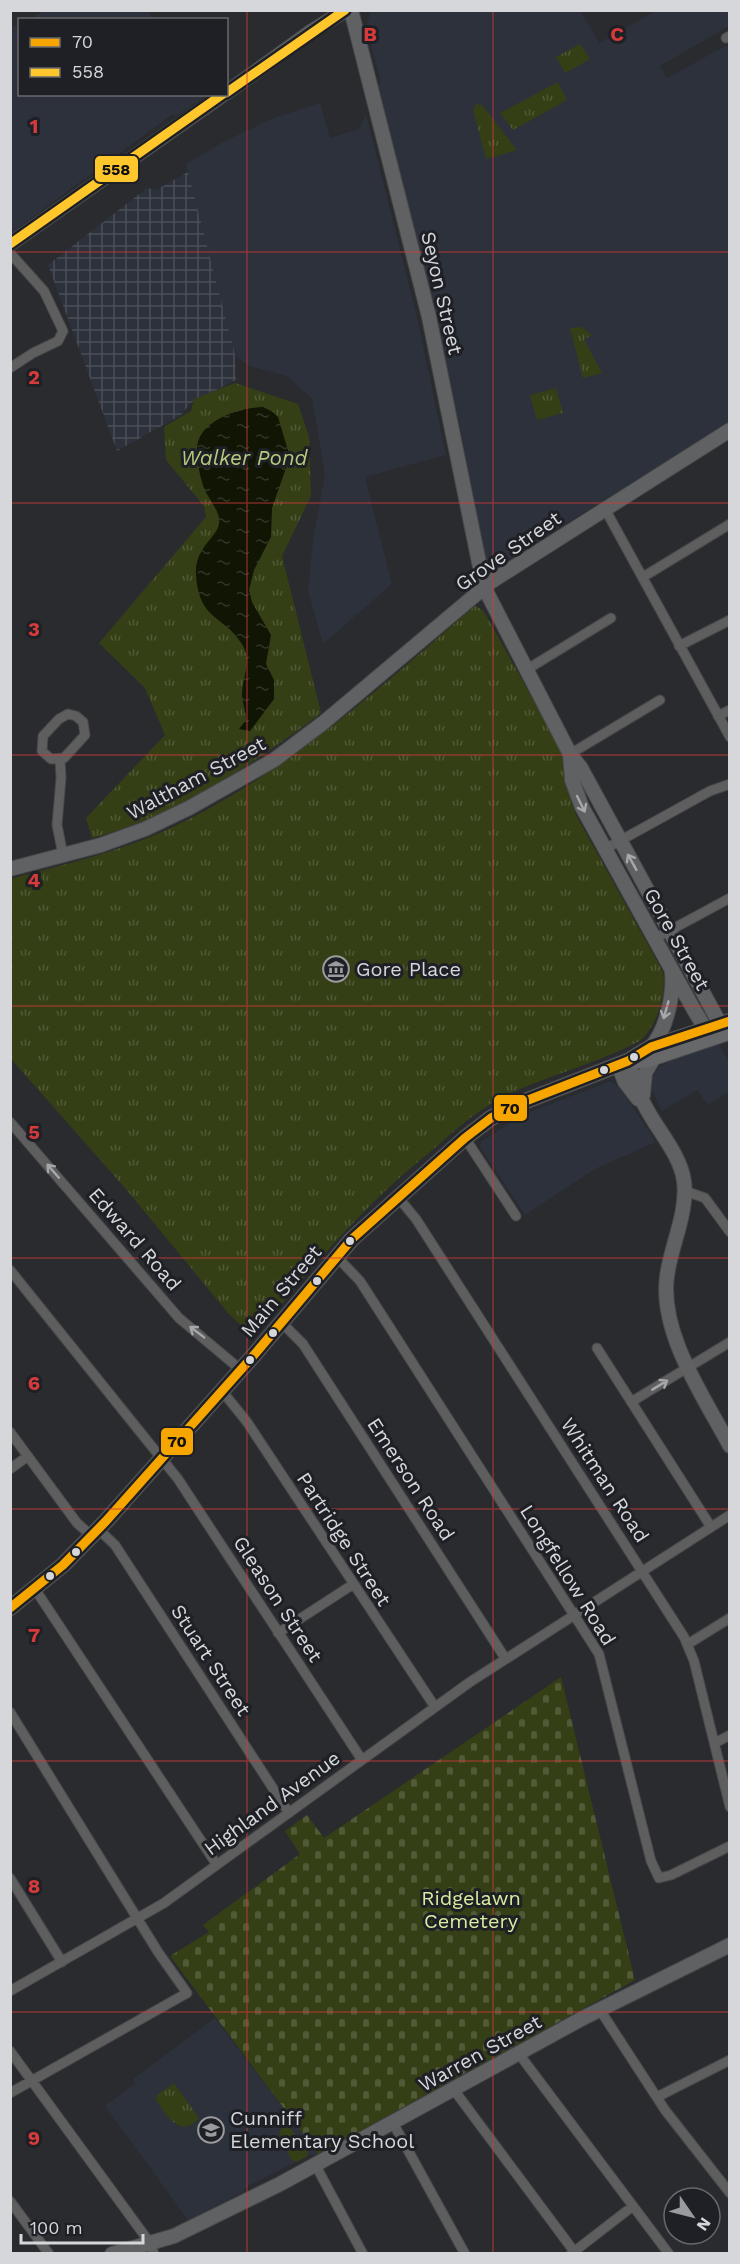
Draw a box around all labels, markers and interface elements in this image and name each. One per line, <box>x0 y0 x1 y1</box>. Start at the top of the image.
legend <box>18 18 228 96</box>
text: B <box>363 22 377 46</box>
text: C <box>610 22 624 46</box>
text: 70 <box>72 31 93 52</box>
text: 558 <box>72 61 104 82</box>
text: 1 <box>30 114 38 138</box>
line badge: 558 <box>94 155 139 183</box>
text: 558 <box>102 160 130 179</box>
street label: Seyon Street <box>416 229 468 357</box>
text: 2 <box>28 365 40 389</box>
water label: Walker Pond <box>181 445 308 470</box>
street label: Grove Street <box>451 505 566 596</box>
text: 3 <box>28 617 40 641</box>
street label: Waltham Street <box>123 731 270 825</box>
one-way arrow <box>575 794 587 812</box>
one-way arrow <box>626 854 638 871</box>
text: 4 <box>28 868 41 892</box>
street label: Gore Street <box>639 884 715 995</box>
museum icon: Gore Place <box>321 954 351 984</box>
place label: Gore Place <box>356 957 461 981</box>
one-way arrow <box>660 1000 671 1019</box>
unlabelled marker <box>628 1051 640 1063</box>
unlabelled marker <box>598 1064 610 1076</box>
line badge: 70 <box>493 1094 528 1122</box>
text: 70 <box>500 1099 520 1118</box>
text: 5 <box>28 1120 40 1144</box>
one-way arrow <box>46 1164 60 1179</box>
street label: Edward Road <box>84 1183 186 1295</box>
unlabelled marker <box>344 1235 356 1247</box>
street label: Main Street <box>235 1240 327 1342</box>
unlabelled marker <box>311 1275 323 1287</box>
one-way arrow <box>189 1326 205 1338</box>
unlabelled marker <box>267 1327 279 1339</box>
unlabelled marker <box>244 1354 256 1366</box>
text: 6 <box>28 1371 40 1395</box>
one-way arrow <box>651 1379 668 1391</box>
street label: Emerson Road <box>362 1413 460 1545</box>
street label: Whitman Road <box>556 1413 654 1547</box>
line badge: 70 <box>160 1427 194 1456</box>
text: 70 <box>167 1432 187 1451</box>
street label: Partridge Street <box>292 1468 397 1611</box>
street label: Longfellow Road <box>515 1500 621 1650</box>
street label: Gleason Street <box>228 1531 328 1667</box>
unlabelled marker <box>70 1546 82 1558</box>
unlabelled marker <box>44 1570 56 1582</box>
street label: Stuart Street <box>166 1600 256 1721</box>
text: 7 <box>28 1623 40 1647</box>
street label: Highland Avenue <box>199 1746 345 1860</box>
text: 8 <box>28 1874 40 1898</box>
park label: Ridgelawn Cemetery <box>421 1886 521 1933</box>
street label: Warren Street <box>414 2009 546 2097</box>
place label: Cunniff Elementary School <box>230 2106 414 2153</box>
school or university icon: Cunniff Elementary School <box>196 2115 226 2145</box>
text: 9 <box>28 2126 40 2150</box>
north arrow <box>662 2186 722 2246</box>
scale bar <box>21 2207 142 2245</box>
text: N <box>693 2214 715 2235</box>
text: 100 m <box>30 2217 83 2238</box>

